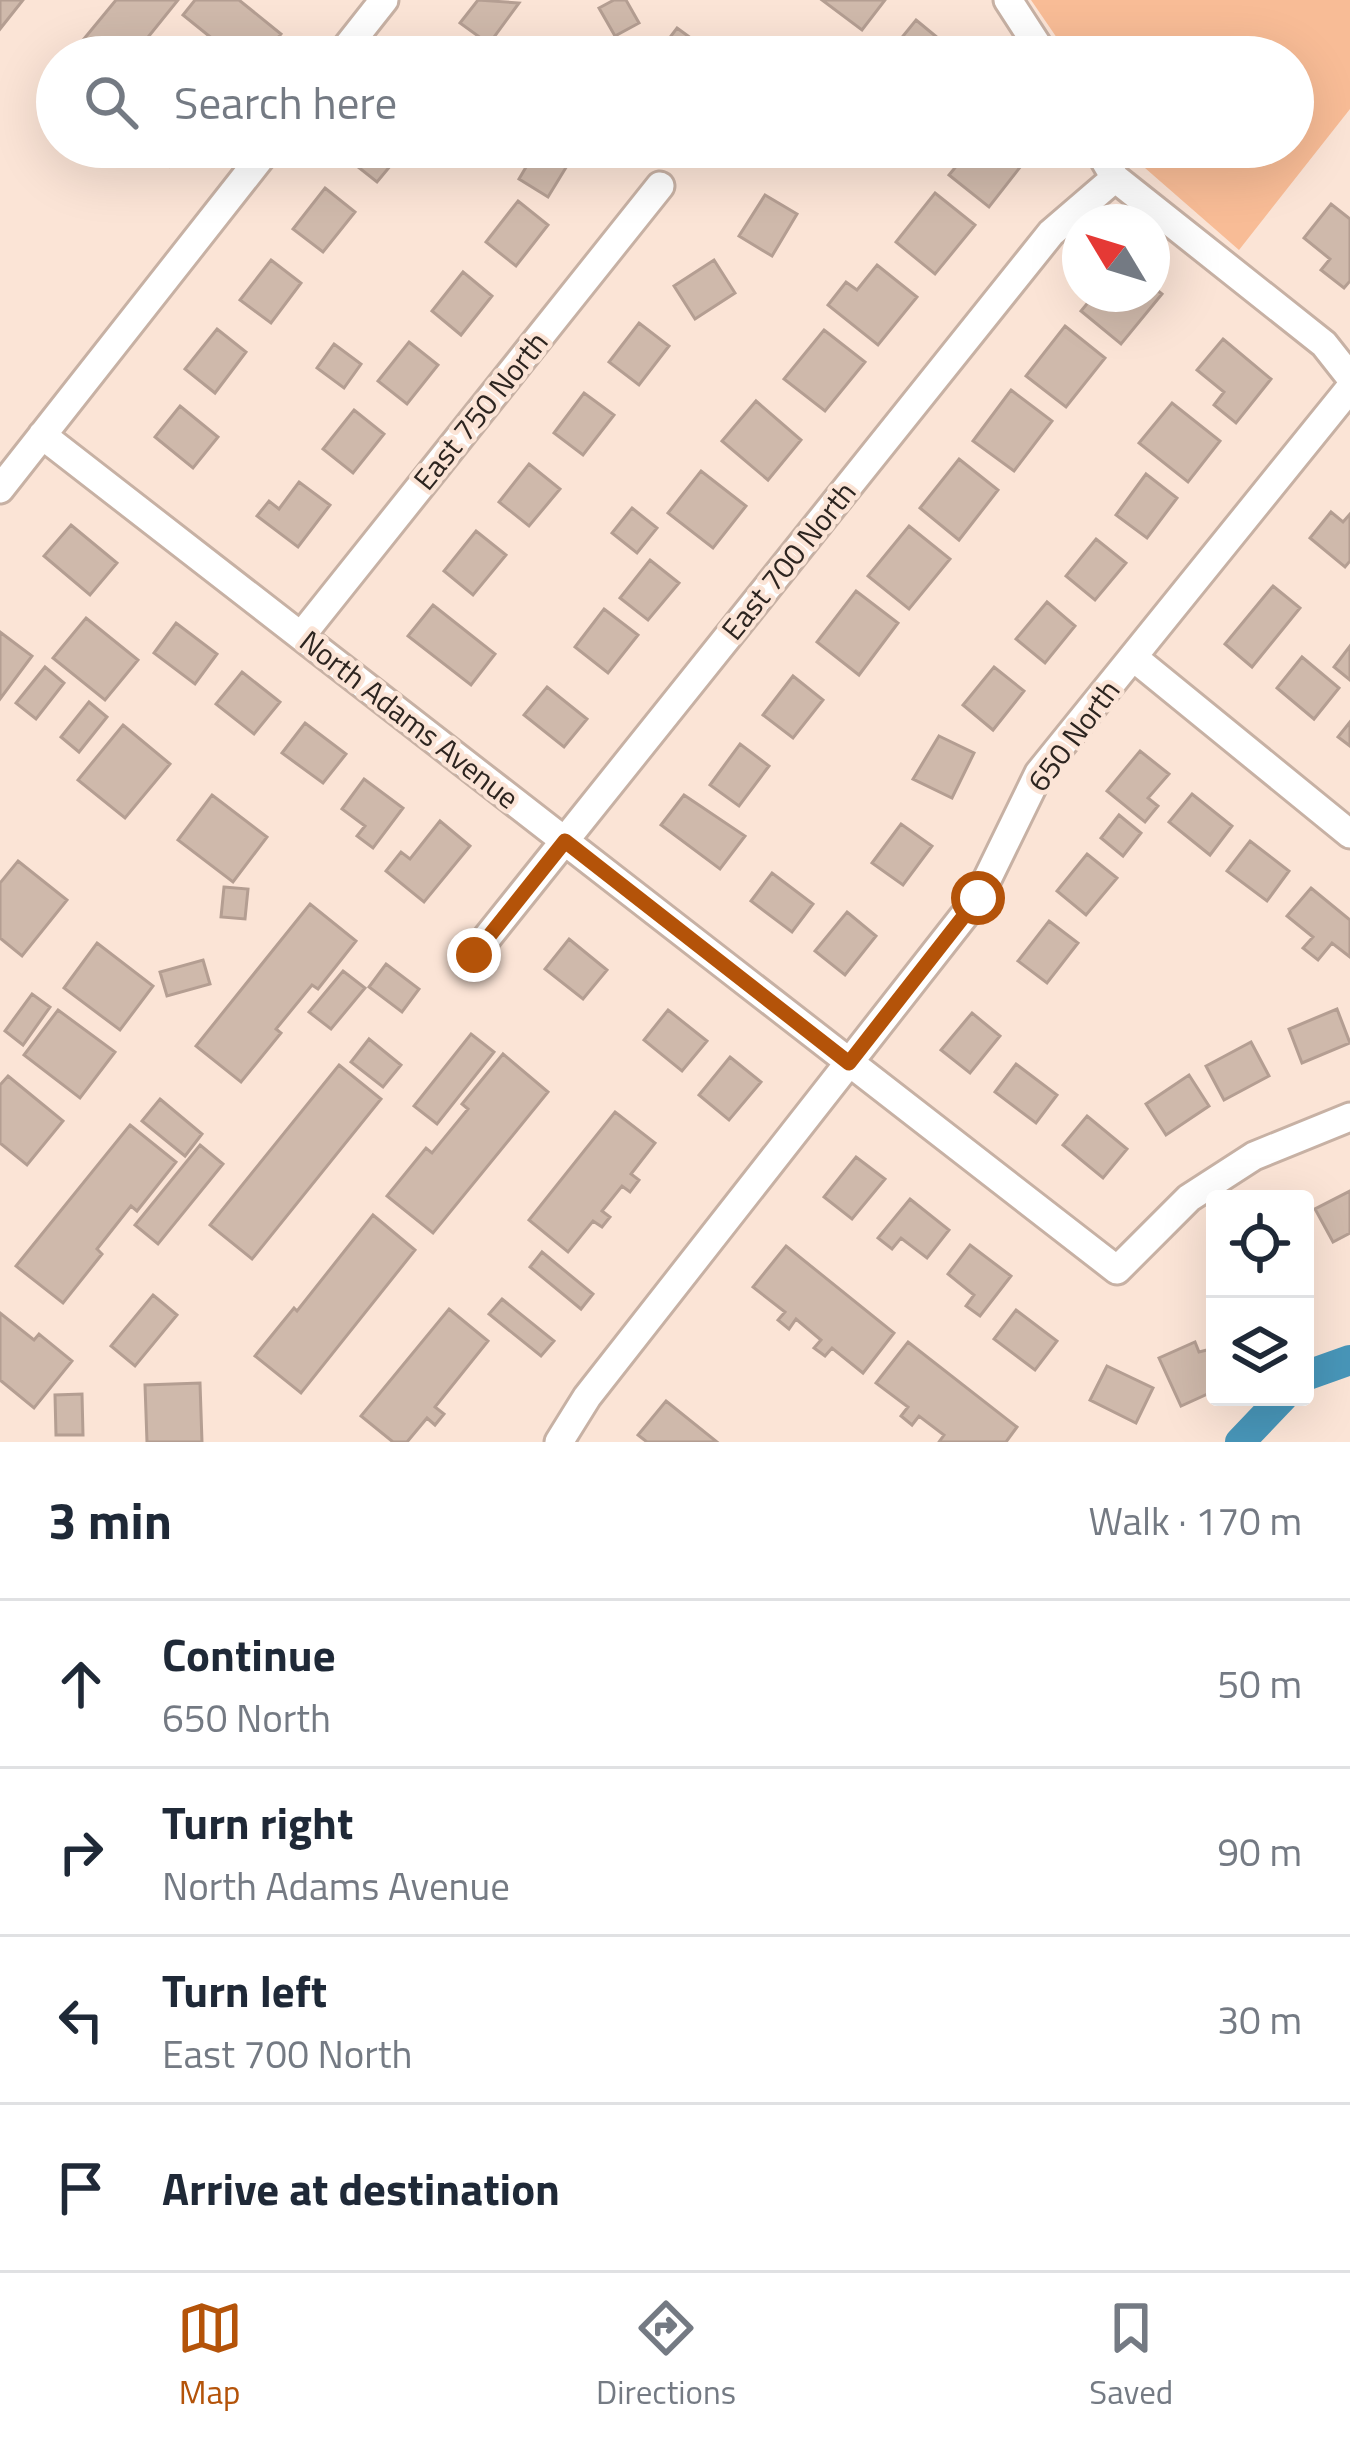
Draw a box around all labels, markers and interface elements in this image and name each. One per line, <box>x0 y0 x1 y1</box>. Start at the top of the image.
search box <box>36 36 1314 168</box>
text: Search here <box>174 68 397 136</box>
icon: search <box>78 69 144 135</box>
north arrow <box>1062 204 1170 312</box>
street label: East 750 North <box>402 321 559 500</box>
street label: East 700 North <box>710 471 867 650</box>
street label: North Adams Avenue <box>290 619 529 820</box>
street label: 650 North <box>1016 670 1131 801</box>
route start <box>951 871 1005 925</box>
route end <box>447 928 501 982</box>
map controls <box>1206 1190 1314 1406</box>
button: locate <box>1206 1190 1314 1298</box>
button: layers <box>1206 1298 1314 1406</box>
text: 3 min <box>48 1481 172 1559</box>
text: Walk · 170 m <box>1088 1491 1302 1550</box>
text: Continue <box>162 1620 336 1688</box>
icon: ahead <box>48 1651 114 1717</box>
text: 50 m <box>1217 1654 1302 1713</box>
text: 650 North <box>162 1688 331 1747</box>
text: Turn right <box>162 1788 353 1856</box>
icon: right <box>48 1819 114 1885</box>
text: 90 m <box>1217 1822 1302 1881</box>
text: North Adams Avenue <box>162 1856 510 1915</box>
text: Turn left <box>162 1956 327 2024</box>
icon: left <box>48 1987 114 2053</box>
text: 30 m <box>1217 1990 1302 2049</box>
text: East 700 North <box>162 2024 413 2083</box>
text: Arrive at destination <box>162 2154 560 2222</box>
icon: arrive <box>48 2155 114 2221</box>
tab: Map <box>177 2295 243 2417</box>
tab: Directions <box>596 2295 736 2417</box>
tab: Saved <box>1089 2295 1173 2417</box>

